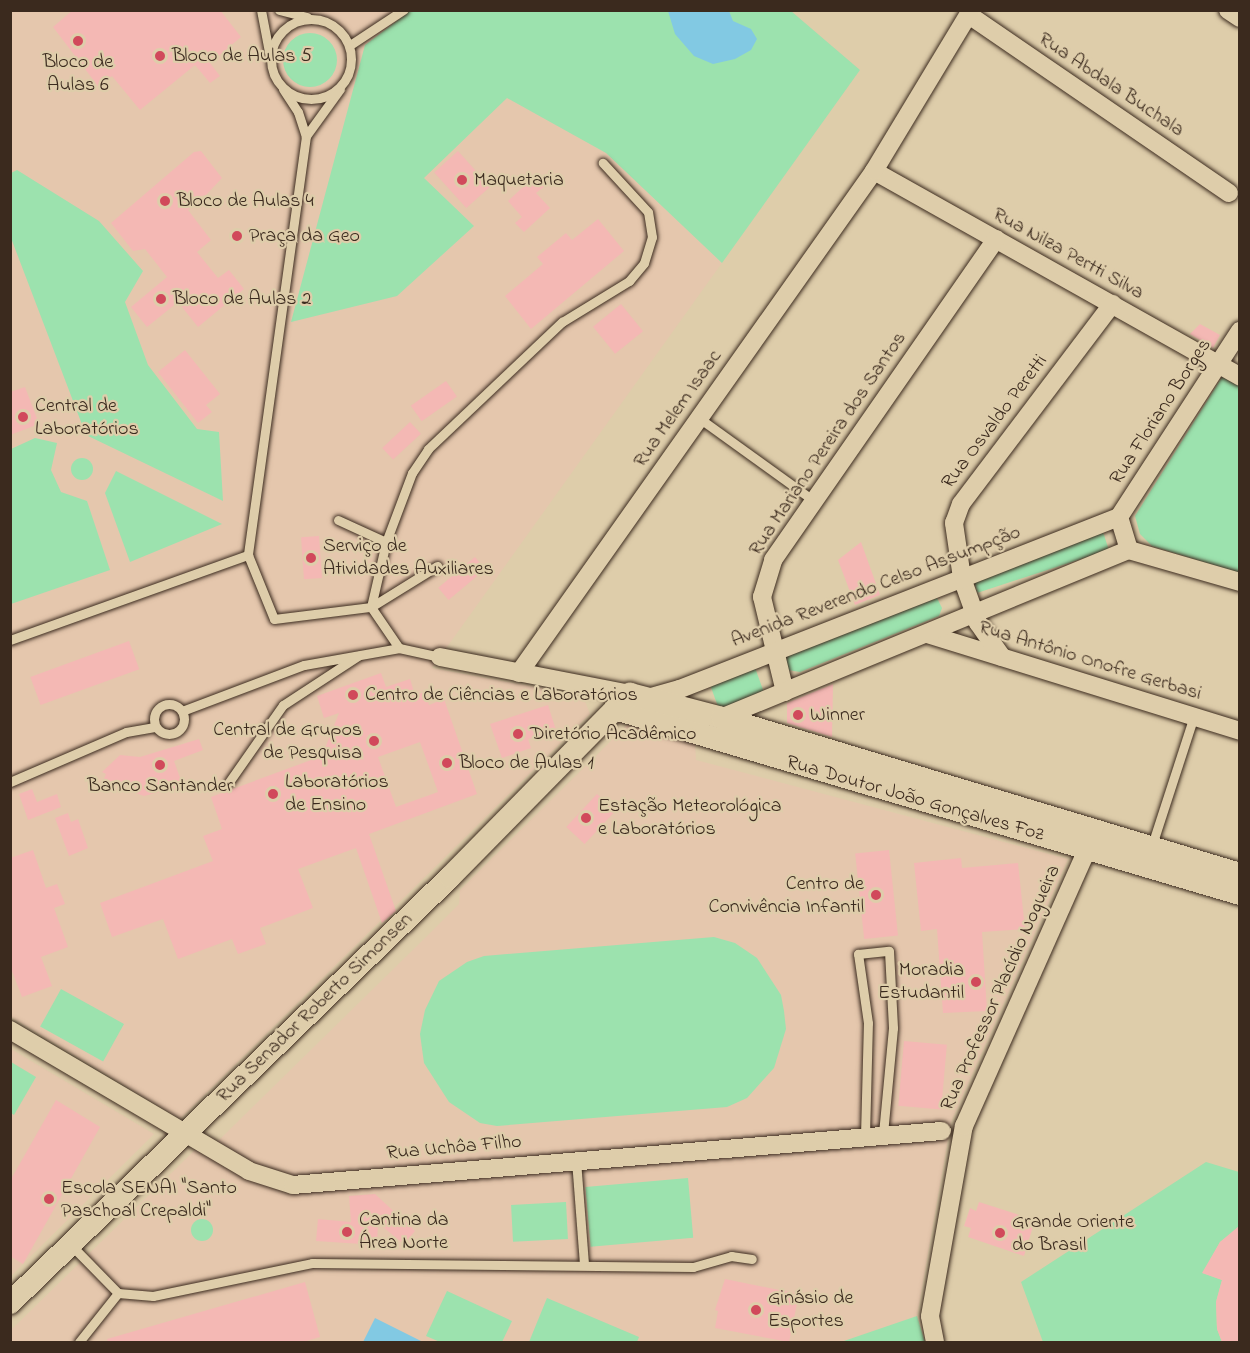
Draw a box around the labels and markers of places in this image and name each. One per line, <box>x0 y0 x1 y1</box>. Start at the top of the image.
marker: Bloco de Aulas 6 <box>71 34 85 48</box>
place label: Bloco de Aulas 5 <box>172 44 312 68</box>
marker: Bloco de Aulas 5 <box>153 49 167 63</box>
place label: Bloco de Aulas 6 <box>43 50 113 97</box>
place label: Maquetaria <box>474 168 564 192</box>
marker: Maquetaria <box>455 173 469 187</box>
place label: Bloco de Aulas 4 <box>177 189 314 213</box>
marker: Bloco de Aulas 4 <box>158 194 172 208</box>
place label: Praça da Geo <box>249 224 360 248</box>
marker: Praça da Geo <box>230 229 244 243</box>
place label: Bloco de Aulas 2 <box>173 287 311 311</box>
marker: Bloco de Aulas 2 <box>154 292 168 306</box>
place label: Central de Laboratórios <box>35 394 139 441</box>
marker: Central de Laboratórios <box>16 410 30 424</box>
place label: Serviço de Atividades Auxiliares <box>323 534 494 581</box>
marker: Serviço de Atividades Auxiliares <box>304 551 318 565</box>
place label: Centro de Ciências e Laboratórios <box>365 683 638 707</box>
marker: Centro de Ciências e Laboratórios <box>346 688 360 702</box>
place label: Winner <box>810 703 865 727</box>
marker: Winner <box>791 708 805 722</box>
place label: Central de Grupos de Pesquisa <box>213 718 362 765</box>
place label: Diretório Acadêmico <box>530 722 696 746</box>
marker: Diretório Acadêmico <box>511 727 525 741</box>
marker: Central de Grupos de Pesquisa <box>367 734 381 748</box>
place label: Bloco de Aulas 1 <box>459 751 594 775</box>
marker: Bloco de Aulas 1 <box>440 756 454 770</box>
marker: Banco Santander <box>153 758 167 772</box>
place label: Laboratórios de Ensino <box>285 771 389 818</box>
place label: Banco Santander <box>87 774 233 798</box>
marker: Laboratórios de Ensino <box>266 787 280 801</box>
place label: Estação Meteorológica e Laboratórios <box>598 795 781 842</box>
marker: Estação Meteorológica e Laboratórios <box>579 811 593 825</box>
place label: Centro de Convivência Infantil <box>708 872 864 919</box>
marker: Centro de Convivência Infantil <box>869 888 883 902</box>
place label: Moradia Estudantil <box>878 958 964 1005</box>
marker: Moradia Estudantil <box>969 975 983 989</box>
place label: Escola SENAI "Santo Paschoal Crepaldi" <box>61 1176 237 1223</box>
marker: Escola SENAI "Santo Paschoal Crepaldi" <box>42 1192 56 1206</box>
place label: Cantina da Área Norte <box>359 1208 449 1255</box>
place label: Grande Oriente do Brasil <box>1012 1210 1134 1257</box>
marker: Cantina da Área Norte <box>340 1225 354 1239</box>
marker: Grande Oriente do Brasil <box>993 1226 1007 1240</box>
place label: Ginásio de Esportes <box>768 1286 853 1333</box>
marker: Ginásio de Esportes <box>749 1303 763 1317</box>

